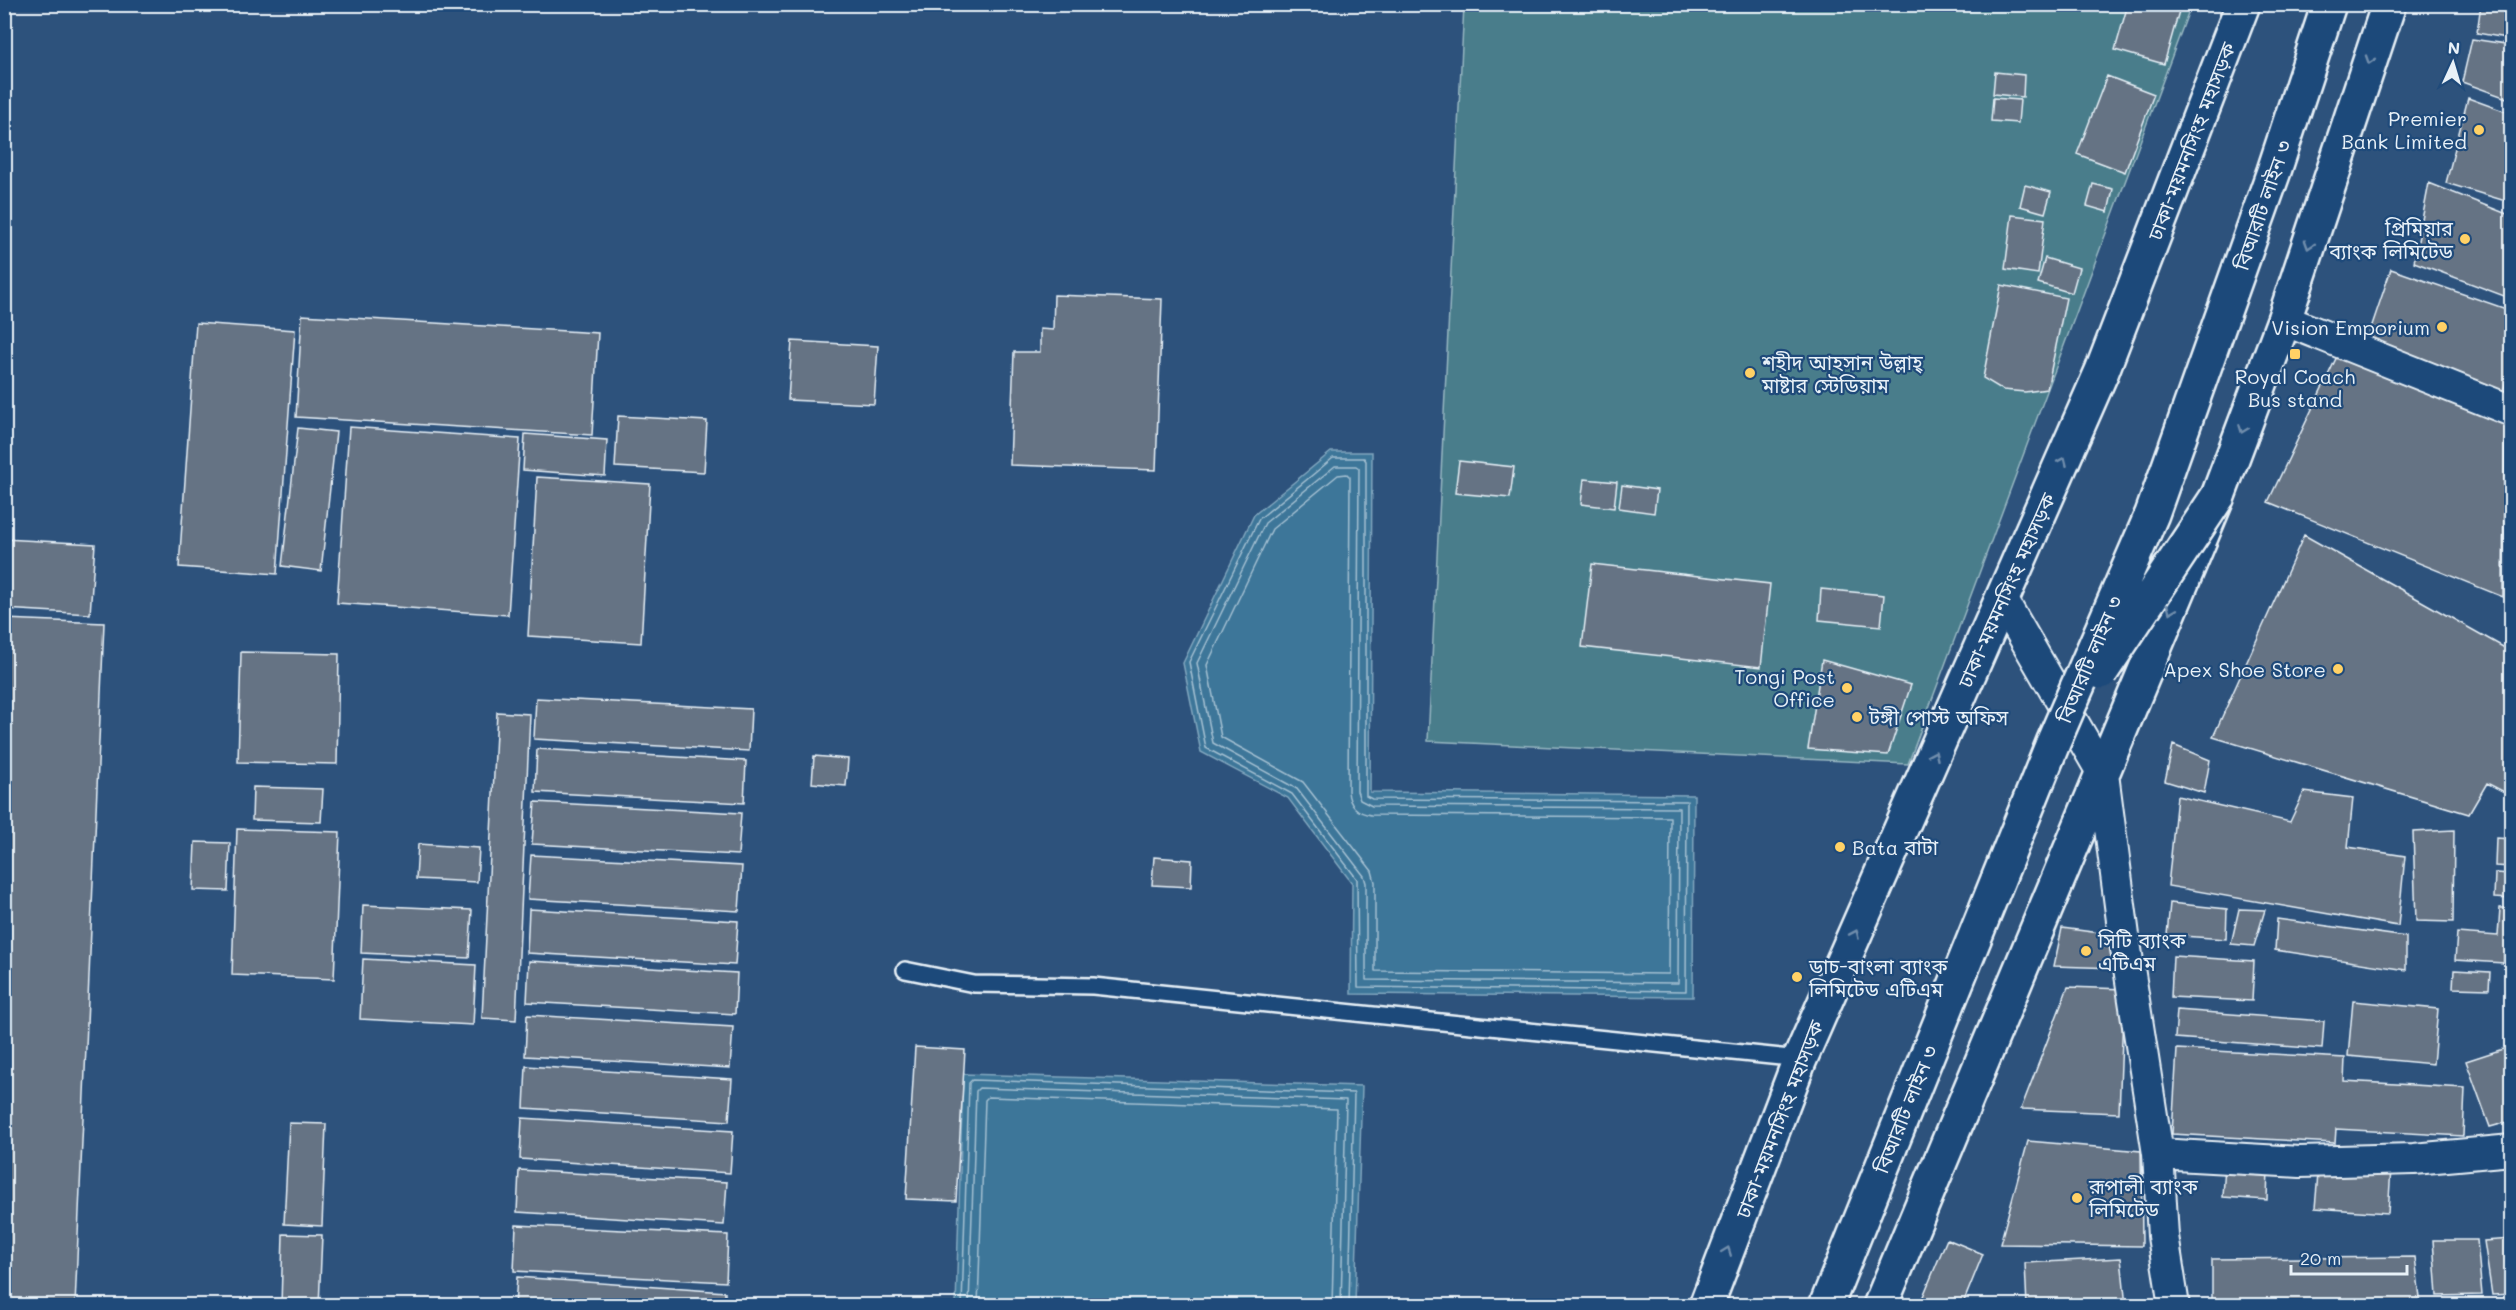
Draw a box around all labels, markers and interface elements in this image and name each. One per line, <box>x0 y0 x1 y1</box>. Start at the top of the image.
north arrow <box>2423 33 2483 93</box>
text: N <box>2447 37 2461 58</box>
street label: ঢাকা-ময়মনসিংহ মহাসড়ক <box>2141 38 2241 245</box>
one-way arrow <box>2365 54 2378 65</box>
place label: Premier Bank Limited <box>2341 105 2467 154</box>
marker: Premier Bank Limited <box>2472 123 2486 137</box>
street label: বিআরটি লাইন ৩ <box>2227 136 2296 274</box>
place label: প্রিমিয়ার ব্যাংক লিমিটেড <box>2328 215 2454 264</box>
marker: প্রিমিয়ার ব্যাংক লিমিটেড <box>2458 232 2472 246</box>
one-way arrow <box>2304 239 2316 250</box>
place label: Vision Emporium <box>2271 314 2430 340</box>
marker: Vision Emporium <box>2435 320 2449 334</box>
marker: Royal Coach Bus stand <box>2288 347 2302 361</box>
place label: শহীদ আহসান উল্লাহ্‌ মাষ্টার স্টেডিয়াম <box>1761 349 1923 398</box>
place label: Royal Coach Bus stand <box>2235 363 2355 412</box>
marker: শহীদ আহসান উল্লাহ্‌ মাষ্টার স্টেডিয়াম <box>1743 366 1757 380</box>
one-way arrow <box>2238 423 2250 434</box>
one-way arrow <box>2056 457 2068 468</box>
street label: ঢাকা-ময়মনসিংহ মহাসড়ক <box>1951 488 2061 692</box>
street label: বিআরটি লাইন ৩ <box>2050 591 2128 728</box>
one-way arrow <box>2166 603 2178 614</box>
place label: Apex Shoe Store <box>2163 656 2326 682</box>
marker: Apex Shoe Store <box>2331 662 2345 676</box>
place label: Tongi Post Office <box>1734 663 1835 712</box>
marker: Tongi Post Office <box>1840 681 1854 695</box>
place label: টঙ্গী পোস্ট অফিস <box>1868 704 2009 730</box>
marker: টঙ্গী পোস্ট অফিস <box>1850 710 1864 724</box>
one-way arrow <box>1926 751 1938 762</box>
place label: Bata বাটা <box>1852 834 1939 860</box>
marker: Bata বাটা <box>1833 840 1847 854</box>
place label: সিটি ব্যাংক এটিএম <box>2097 927 2187 976</box>
one-way arrow <box>1848 929 1860 940</box>
marker: সিটি ব্যাংক এটিএম <box>2079 944 2093 958</box>
place label: ডাচ-বাংলা ব্যাংক লিমিটেড এটিএম <box>1808 953 1948 1002</box>
marker: ডাচ-বাংলা ব্যাংক লিমিটেড এটিএম <box>1790 970 1804 984</box>
street label: ঢাকা-ময়মনসিংহ মহাসড়ক <box>1729 1016 1829 1223</box>
street label: বিআরটি লাইন ৩ <box>1867 1041 1943 1178</box>
place label: রূপালী ব্যাংক লিমিটেড <box>2088 1173 2199 1222</box>
marker: রূপালী ব্যাংক লিমিটেড <box>2070 1191 2084 1205</box>
scale bar <box>2291 1238 2406 1276</box>
one-way arrow <box>1720 1246 1733 1257</box>
text: 20 m <box>2300 1246 2341 1270</box>

